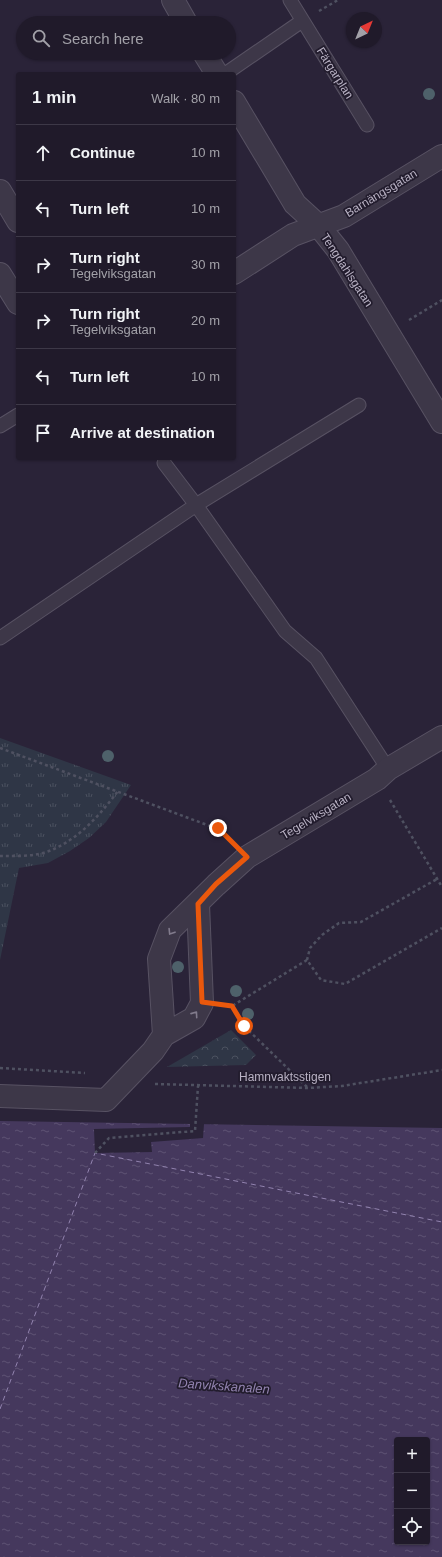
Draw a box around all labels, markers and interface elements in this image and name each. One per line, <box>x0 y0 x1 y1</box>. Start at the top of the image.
north arrow <box>346 12 382 48</box>
search box <box>16 16 236 60</box>
icon: search <box>30 27 52 49</box>
text: Search here <box>62 30 144 47</box>
street label: Färgarplan <box>314 45 356 101</box>
text: 1 min <box>32 88 76 107</box>
text: Walk · 80 m <box>151 91 220 106</box>
icon: ahead <box>32 142 54 164</box>
text: Continue <box>70 144 135 161</box>
text: 10 m <box>191 145 220 160</box>
street label: Barnängsgatan <box>343 166 419 220</box>
icon: left <box>32 198 54 220</box>
text: Turn left <box>70 200 129 217</box>
text: 10 m <box>191 201 220 216</box>
street label: Tengdahlsgatan <box>318 231 376 309</box>
text: Turn right <box>70 249 140 266</box>
icon: right <box>32 254 54 276</box>
text: 30 m <box>191 257 220 272</box>
text: Tegelviksgatan <box>70 266 156 281</box>
text: Turn right <box>70 305 140 322</box>
icon: right <box>32 310 54 332</box>
text: 20 m <box>191 313 220 328</box>
text: Tegelviksgatan <box>70 322 156 337</box>
icon: left <box>32 366 54 388</box>
text: Turn left <box>70 368 129 385</box>
text: 10 m <box>191 369 220 384</box>
icon: arrive <box>32 422 54 444</box>
text: Arrive at destination <box>70 424 215 441</box>
street label: Tegelviksgatan <box>278 790 354 842</box>
route end <box>209 819 227 837</box>
one-way arrow <box>168 928 175 935</box>
one-way arrow <box>190 1011 198 1018</box>
route start <box>235 1017 253 1035</box>
street label: Hamnvaktsstigen <box>239 1070 331 1084</box>
water label: Danvikskanalen <box>178 1375 270 1397</box>
map controls <box>394 1437 430 1545</box>
button: + <box>394 1437 430 1473</box>
button: − <box>394 1473 430 1509</box>
button: locate <box>394 1509 430 1545</box>

